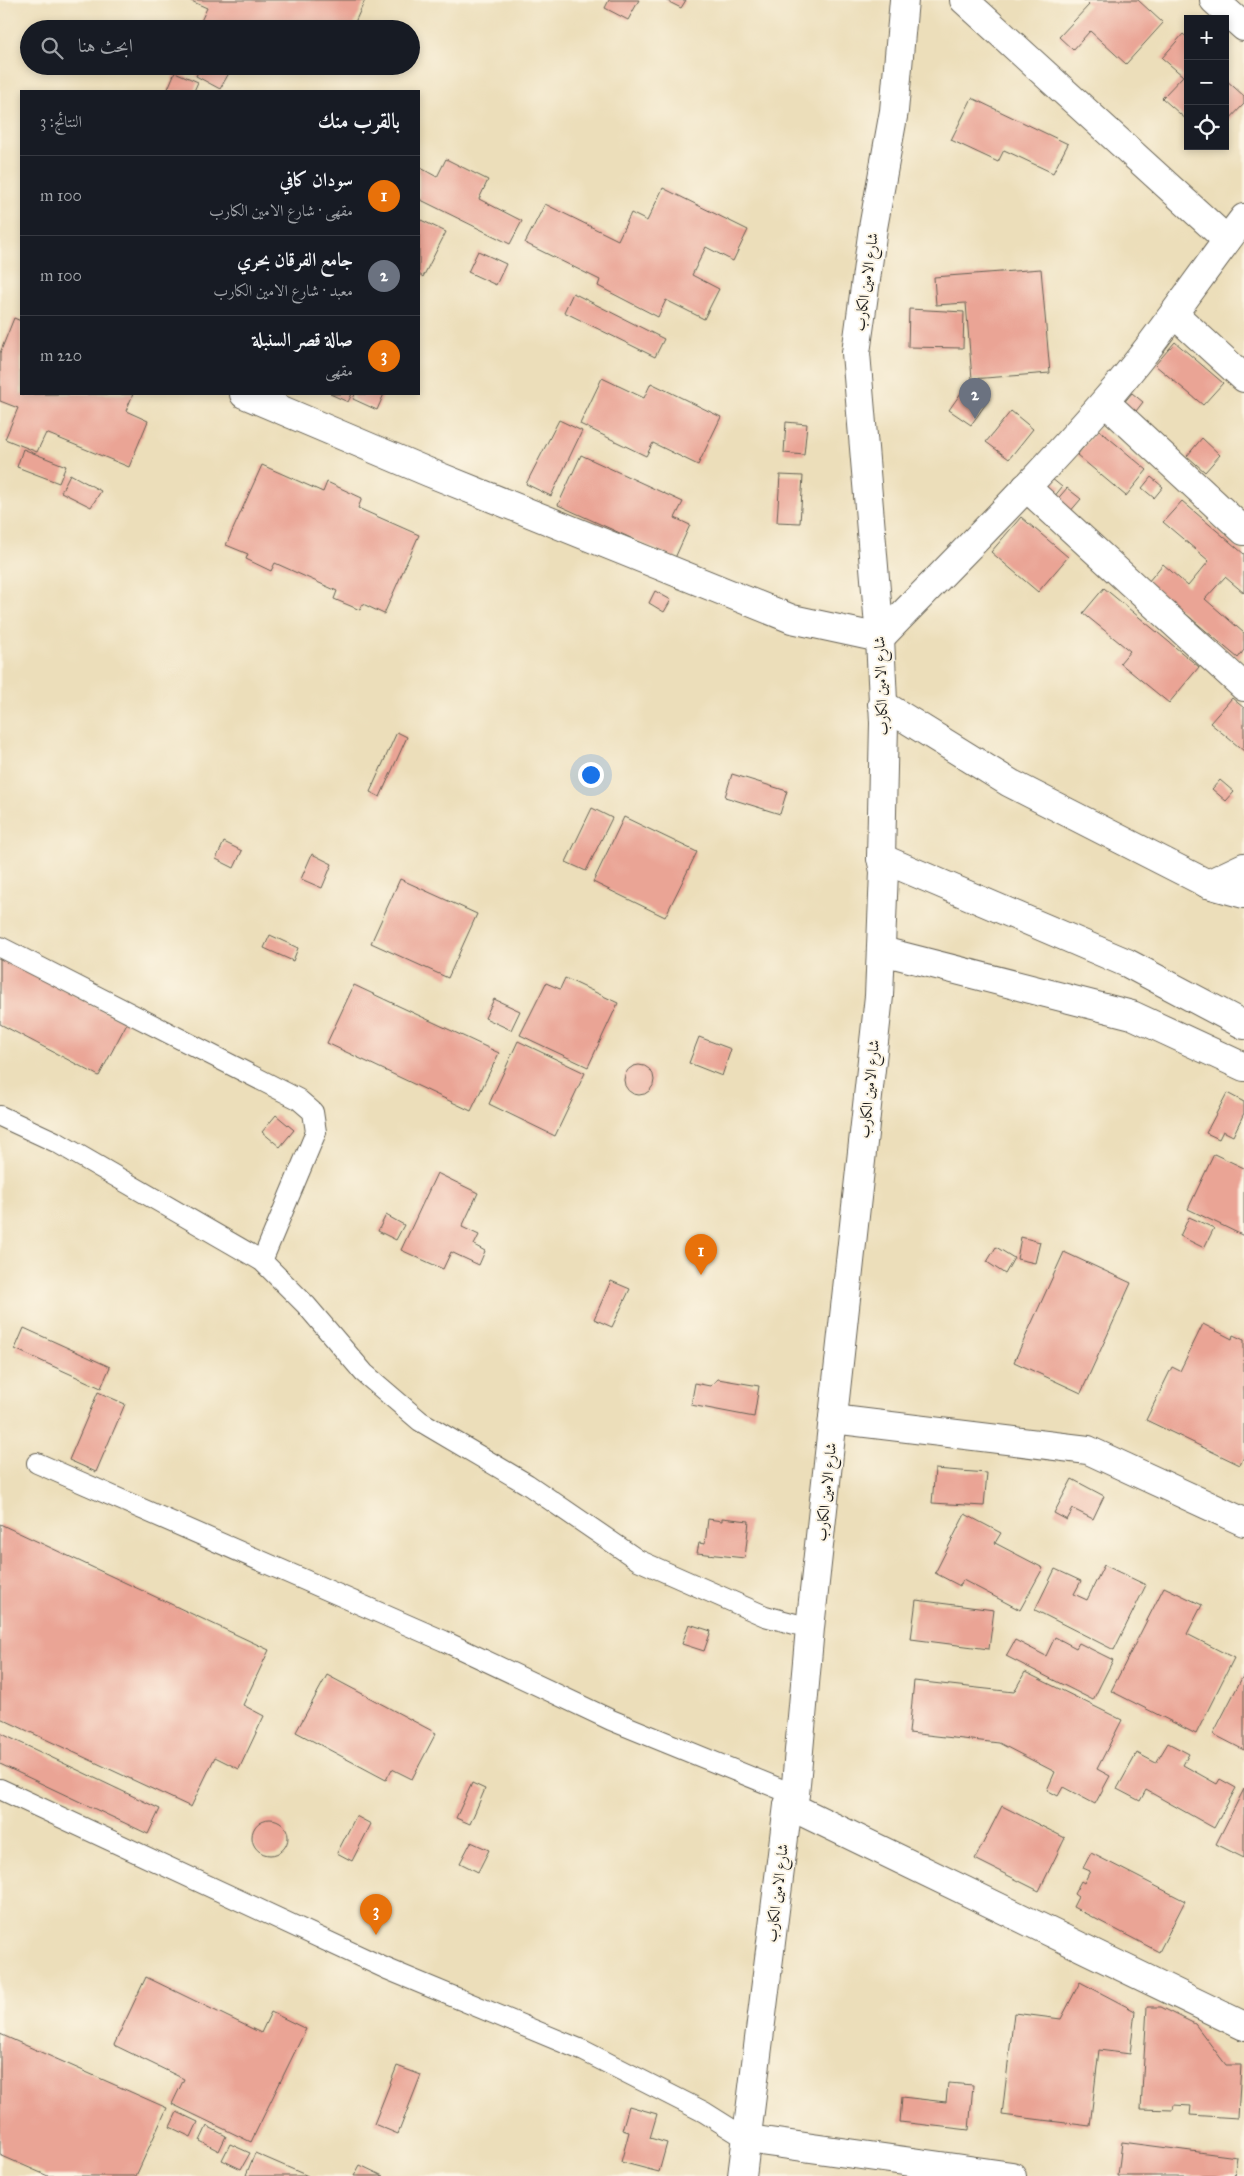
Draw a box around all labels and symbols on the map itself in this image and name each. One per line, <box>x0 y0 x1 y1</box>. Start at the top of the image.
street label: شارع الامين الكارب <box>850 232 886 333</box>
pin: 2 <box>959 378 991 419</box>
street label: شارع الامين الكارب <box>870 636 896 736</box>
your location <box>578 762 604 788</box>
street label: شارع الامين الكارب <box>855 1039 887 1140</box>
pin: 1 <box>685 1234 717 1275</box>
street label: شارع الامين الكارب <box>812 1442 844 1543</box>
street label: شارع الامين الكارب <box>762 1843 796 1944</box>
pin: 3 <box>360 1894 392 1935</box>

